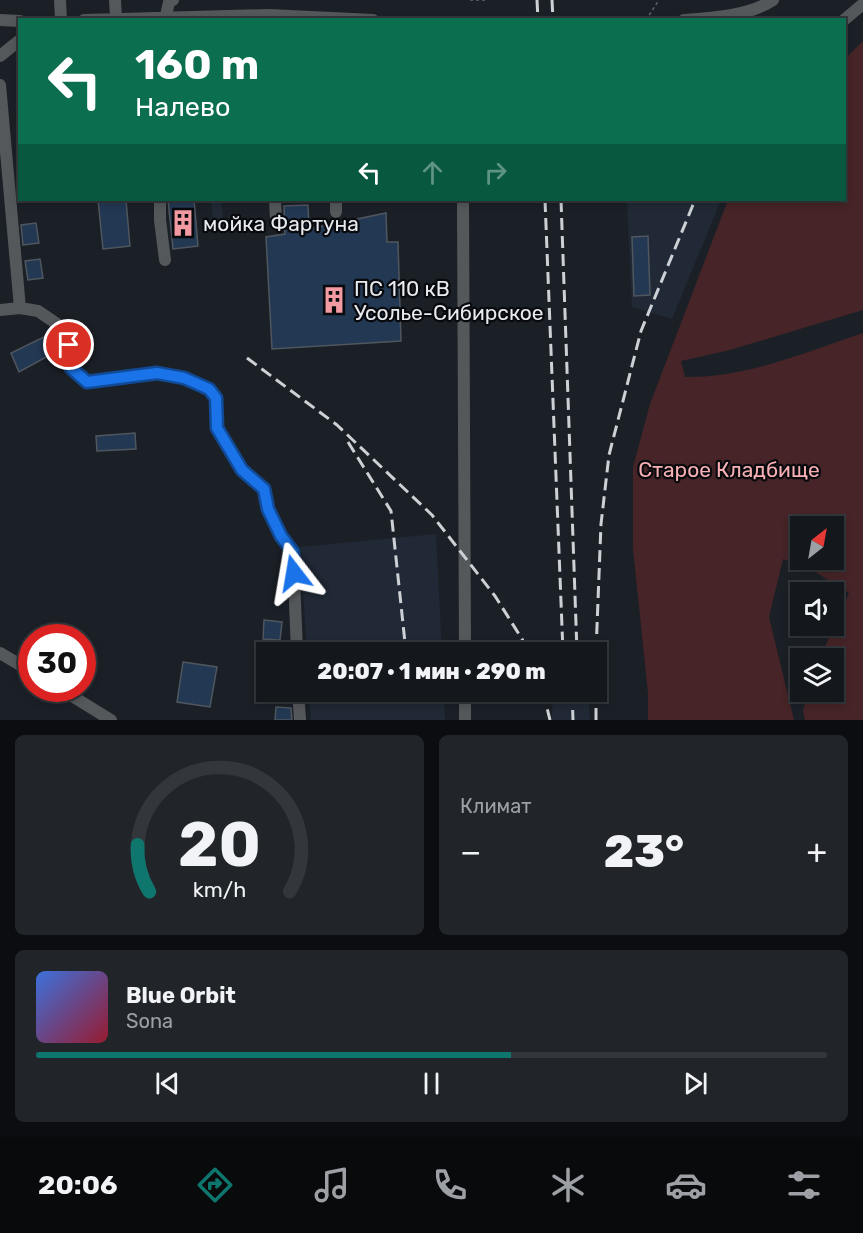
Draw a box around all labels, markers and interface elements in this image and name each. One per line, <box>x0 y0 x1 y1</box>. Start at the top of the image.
text: 160 m <box>135 40 259 90</box>
icon: left <box>36 42 114 120</box>
text: Налево <box>135 91 231 123</box>
icon: left <box>353 156 386 189</box>
icon: ahead <box>416 156 449 189</box>
icon: right <box>479 156 512 189</box>
building icon: мойка Фартуна <box>168 208 198 238</box>
place label: мойка Фартуна <box>203 211 359 236</box>
place label: ПС 110 кВ Усолье-Сибирское <box>354 276 543 325</box>
building icon: ПС 110 кВ Усолье-Сибирское <box>319 285 349 315</box>
pin <box>43 319 94 370</box>
icon: arrive <box>52 328 85 361</box>
park label: Старое Кладбище <box>638 457 820 482</box>
north arrow <box>790 516 844 570</box>
map controls <box>790 516 844 702</box>
position arrow <box>262 541 326 605</box>
button: sound <box>790 582 844 636</box>
speed limit sign: 30 <box>18 624 96 702</box>
button: layers <box>790 648 844 702</box>
text: 20:07 · 1 мин · 290 m <box>317 658 546 685</box>
text: Климат <box>460 794 532 818</box>
text: 20 <box>178 808 261 882</box>
text: 23° <box>604 825 684 878</box>
text: − <box>460 832 481 871</box>
text: + <box>806 832 827 871</box>
text: km/h <box>193 877 246 902</box>
text: Blue Orbit <box>126 982 236 1009</box>
text: Sona <box>126 1009 173 1033</box>
icon: previous <box>151 1067 184 1100</box>
icon: pause <box>415 1067 448 1100</box>
icon: next <box>679 1067 712 1100</box>
icon: directions <box>194 1164 236 1206</box>
icon: music <box>311 1164 353 1206</box>
icon: phone <box>429 1164 471 1206</box>
icon: climate <box>547 1164 589 1206</box>
icon: car <box>665 1164 707 1206</box>
icon: filters <box>783 1164 825 1206</box>
text: 20:06 <box>38 1169 118 1201</box>

